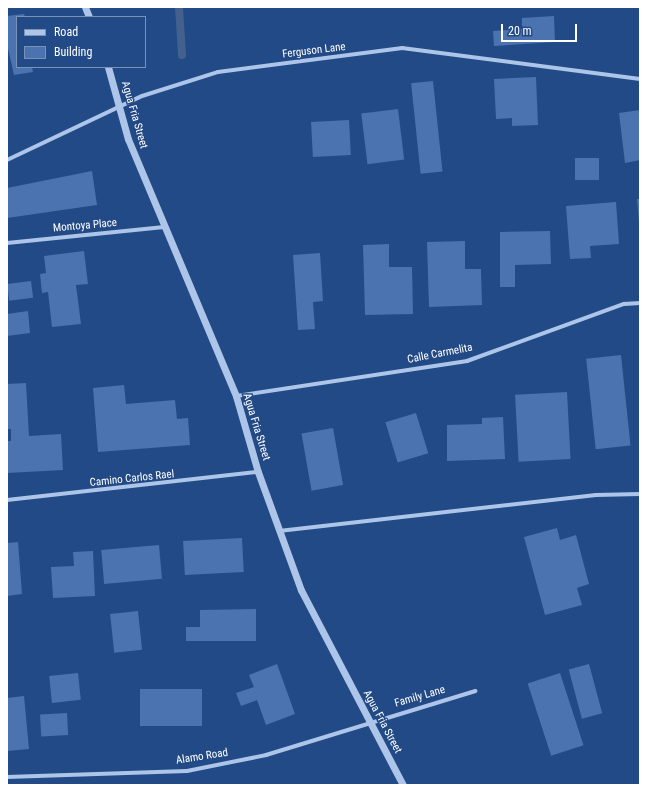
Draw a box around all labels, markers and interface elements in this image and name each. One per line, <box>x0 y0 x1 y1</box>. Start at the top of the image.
legend <box>16 16 146 68</box>
scale bar <box>503 16 579 42</box>
text: 20 m <box>508 24 532 38</box>
text: Road <box>54 25 78 39</box>
street label: Ferguson Lane <box>282 41 346 61</box>
text: Building <box>54 45 92 59</box>
street label: Agua Fria Street <box>118 80 150 150</box>
street label: Montoya Place <box>52 217 118 235</box>
street label: Calle Carmelita <box>406 341 474 367</box>
street label: Agua Fria Street <box>240 392 272 462</box>
street label: Camino Carlos Rael <box>89 468 175 490</box>
street label: Family Lane <box>393 684 447 710</box>
street label: Agua Fria Street <box>360 688 404 756</box>
street label: Alamo Road <box>175 746 229 768</box>

